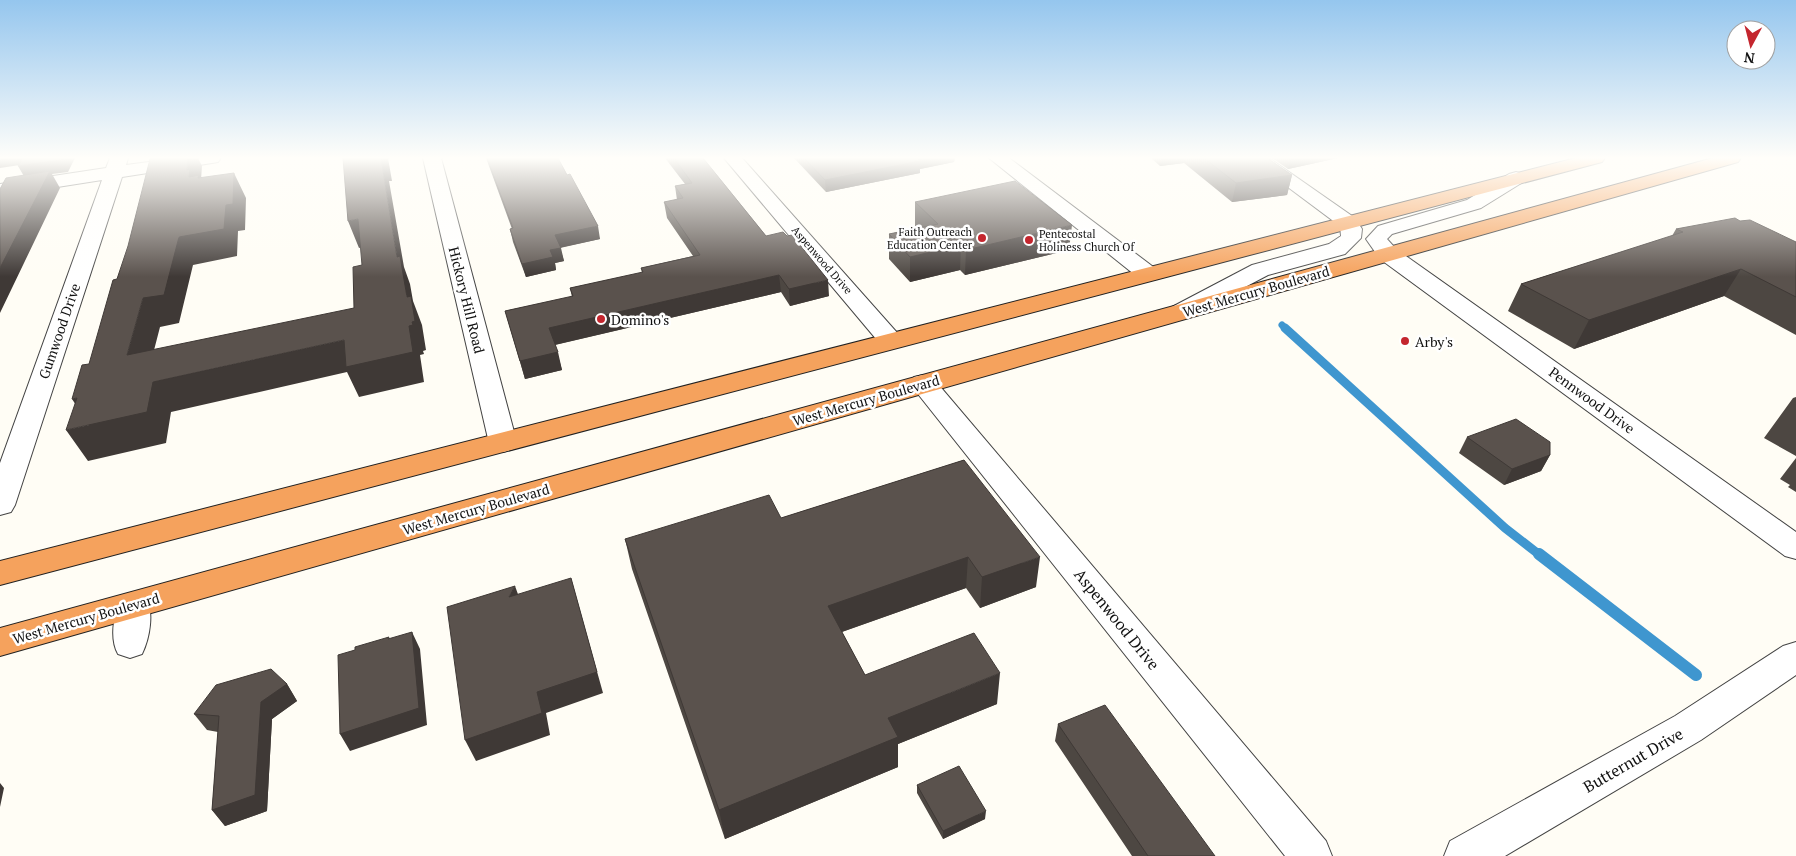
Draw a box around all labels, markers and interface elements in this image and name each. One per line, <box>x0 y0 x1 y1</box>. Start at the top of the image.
north arrow <box>1726 20 1776 70</box>
text: N <box>1743 48 1756 68</box>
street label: Aspenwood Drive <box>789 223 856 297</box>
place label: Faith Outreach Education Center <box>887 225 973 252</box>
place label: Pentecostal Holiness Church Of <box>1039 227 1135 254</box>
marker: Faith Outreach Education Center <box>976 232 988 244</box>
marker: Pentecostal Holiness Church Of <box>1023 234 1035 246</box>
street label: Hickory Hill Road <box>445 245 489 356</box>
street label: West Mercury Boulevard <box>1180 261 1332 321</box>
street label: Gumwood Drive <box>34 281 84 381</box>
place label: Domino's <box>611 310 669 329</box>
marker: Domino's <box>595 313 607 325</box>
place label: Arby's <box>1415 332 1453 351</box>
marker: Arby's <box>1399 335 1411 347</box>
street label: Pennwood Drive <box>1545 362 1639 438</box>
street label: West Mercury Boulevard <box>790 370 942 430</box>
street label: West Mercury Boulevard <box>400 479 552 539</box>
street label: Aspenwood Drive <box>1069 564 1165 674</box>
street label: West Mercury Boulevard <box>10 588 162 648</box>
street label: Butternut Drive <box>1579 723 1687 797</box>

